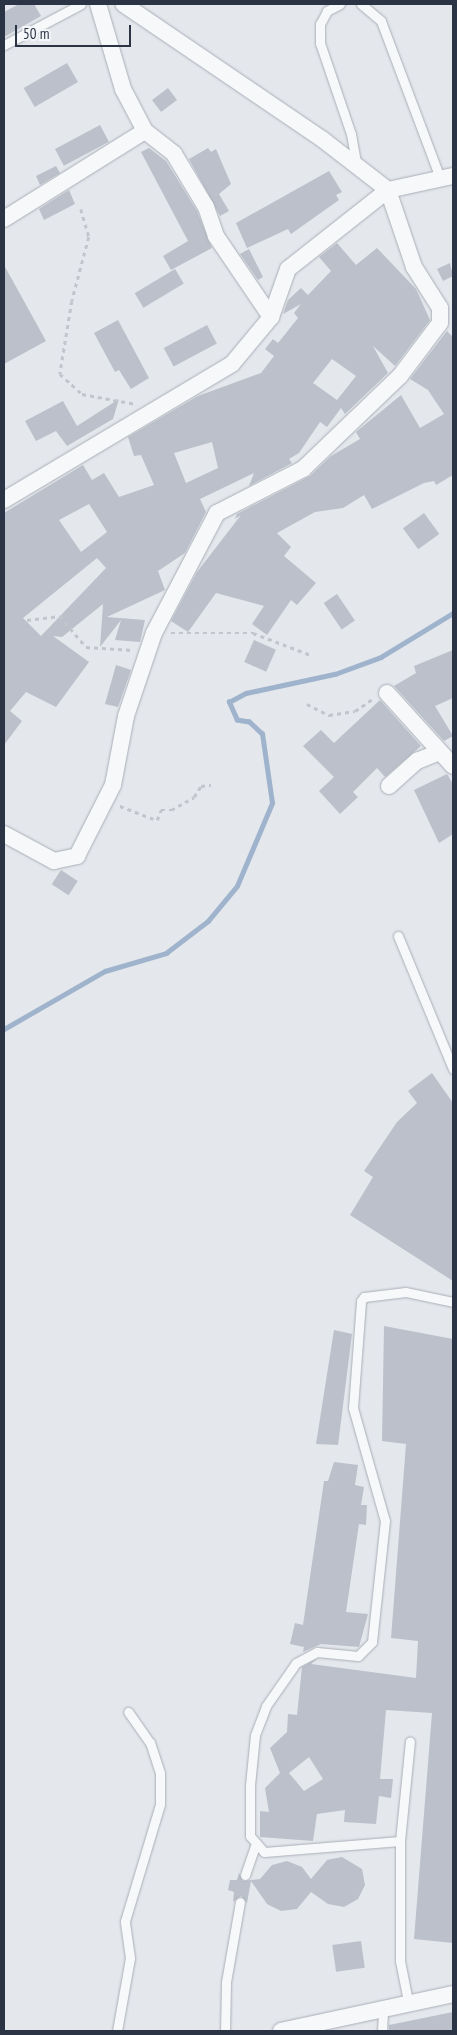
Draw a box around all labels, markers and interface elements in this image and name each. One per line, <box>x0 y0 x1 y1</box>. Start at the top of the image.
scale bar <box>18 15 134 47</box>
text: 50 m <box>23 24 49 43</box>

